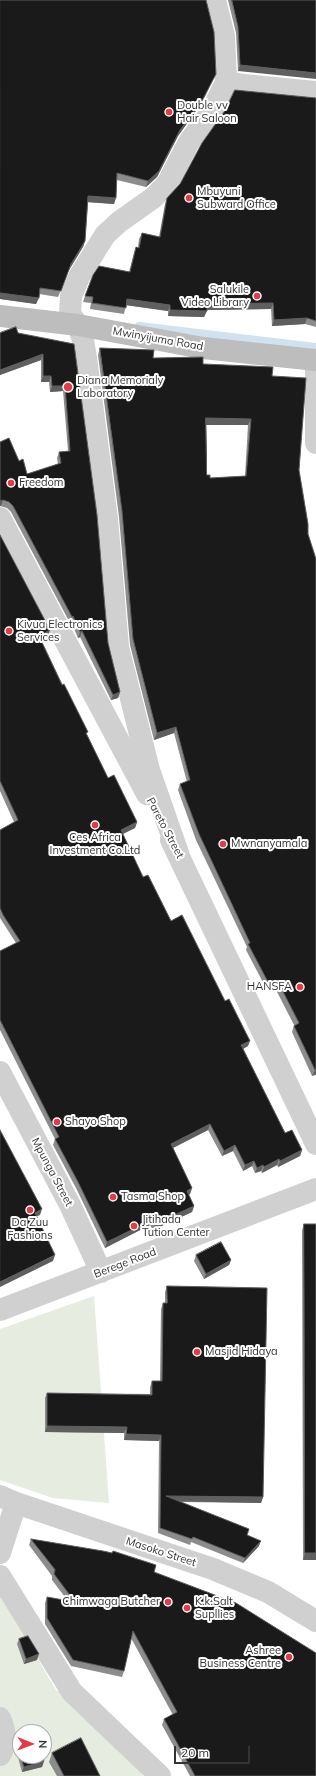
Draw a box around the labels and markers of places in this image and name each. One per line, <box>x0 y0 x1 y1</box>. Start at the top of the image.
place label: Double vv Hair Saloon <box>177 99 237 125</box>
marker: Double vv Hair Saloon <box>164 107 174 117</box>
place label: Mbuyuni Subward Office <box>197 185 276 211</box>
marker: Mbuyuni Subward Office <box>184 193 194 203</box>
place label: Salukile Video Library <box>181 283 249 309</box>
marker: Salukile Video Library <box>252 291 262 301</box>
place label: Diana Memorialy Laboratory <box>77 374 163 400</box>
marker: Diana Memorialy Laboratory <box>62 381 74 393</box>
place label: Freedom <box>19 476 64 490</box>
marker: Freedom <box>6 478 16 488</box>
place label: Kivua Electronics Services <box>17 618 103 644</box>
marker: Kivua Electronics Services <box>4 626 14 636</box>
marker: Ces Africa Investment Co.Ltd <box>90 820 100 830</box>
place label: Ces Africa Investment Co.Ltd <box>50 831 140 857</box>
place label: Mwnanyamala <box>231 837 307 851</box>
marker: Mwnanyamala <box>218 839 228 849</box>
place label: HANSFA <box>247 980 292 994</box>
marker: HANSFA <box>295 982 305 992</box>
place label: Shayo Shop <box>65 1115 126 1129</box>
marker: Shayo Shop <box>52 1117 62 1127</box>
place label: Tasma Shop <box>121 1190 184 1204</box>
marker: Tasma Shop <box>108 1192 118 1202</box>
marker: Da Zuu Fashions <box>25 1205 35 1215</box>
place label: Jitihada Tution Center <box>142 1213 210 1239</box>
place label: Da Zuu Fashions <box>7 1216 53 1242</box>
marker: Jitihada Tution Center <box>129 1221 139 1231</box>
place label: Masjid Hidaya <box>205 1345 278 1359</box>
marker: Masjid Hidaya <box>192 1347 202 1357</box>
place label: Chimwaga Butcher <box>62 1595 160 1609</box>
place label: K.k.Salt Supllies <box>195 1595 234 1621</box>
marker: Chimwaga Butcher <box>163 1597 173 1607</box>
marker: K.k.Salt Supllies <box>182 1603 192 1613</box>
place label: Ashree Business Centre <box>200 1644 281 1670</box>
marker: Ashree Business Centre <box>284 1652 294 1662</box>

